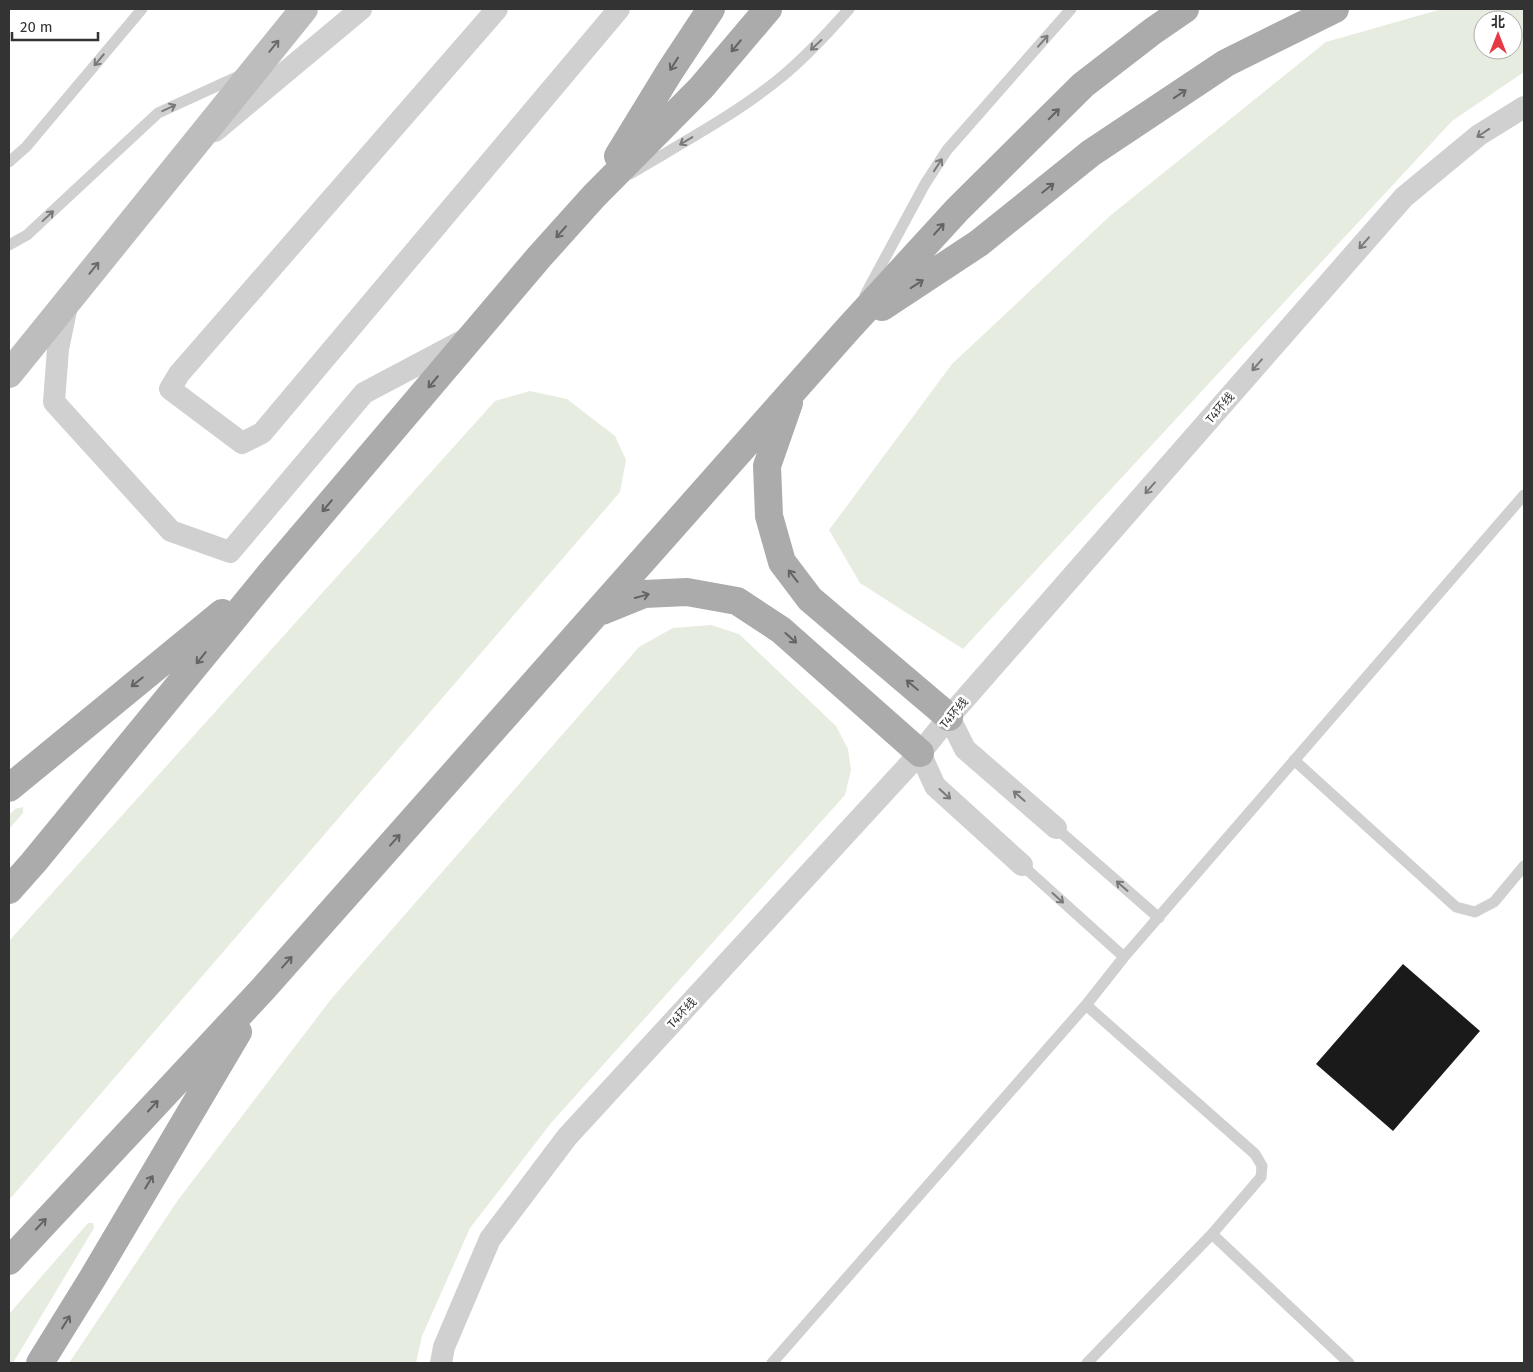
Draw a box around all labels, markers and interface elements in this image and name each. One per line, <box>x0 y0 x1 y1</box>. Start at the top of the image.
scale bar <box>12 10 99 42</box>
north arrow <box>1473 10 1523 60</box>
text: 北 <box>1491 14 1505 31</box>
text: 20 m <box>20 18 53 36</box>
one-way arrow <box>1037 34 1049 47</box>
one-way arrow <box>731 39 742 52</box>
one-way arrow <box>810 39 823 51</box>
one-way arrow <box>268 40 279 53</box>
one-way arrow <box>94 53 105 66</box>
one-way arrow <box>669 57 680 71</box>
one-way arrow <box>1173 89 1187 99</box>
one-way arrow <box>161 103 176 113</box>
one-way arrow <box>1047 108 1060 120</box>
one-way arrow <box>1476 128 1490 138</box>
one-way arrow <box>679 136 693 146</box>
one-way arrow <box>933 158 943 172</box>
one-way arrow <box>1041 182 1054 193</box>
one-way arrow <box>41 210 54 222</box>
one-way arrow <box>933 223 945 236</box>
one-way arrow <box>556 226 567 239</box>
one-way arrow <box>1359 236 1370 249</box>
one-way arrow <box>89 262 100 275</box>
one-way arrow <box>910 279 924 289</box>
one-way arrow <box>1252 359 1263 372</box>
one-way arrow <box>427 376 439 389</box>
street label: T4环线 <box>1203 390 1237 426</box>
one-way arrow <box>1145 481 1156 494</box>
one-way arrow <box>322 499 333 512</box>
one-way arrow <box>787 570 798 583</box>
one-way arrow <box>633 591 649 600</box>
one-way arrow <box>784 633 797 644</box>
one-way arrow <box>195 651 206 664</box>
one-way arrow <box>131 677 144 688</box>
one-way arrow <box>906 680 919 691</box>
street label: T4环线 <box>937 695 971 731</box>
one-way arrow <box>938 789 951 800</box>
one-way arrow <box>1013 790 1026 801</box>
one-way arrow <box>389 834 400 847</box>
one-way arrow <box>1116 880 1129 892</box>
one-way arrow <box>1052 892 1065 903</box>
one-way arrow <box>281 955 293 968</box>
street label: T4环线 <box>665 995 699 1031</box>
one-way arrow <box>147 1100 159 1112</box>
one-way arrow <box>145 1176 155 1190</box>
one-way arrow <box>35 1218 47 1231</box>
one-way arrow <box>61 1315 71 1329</box>

